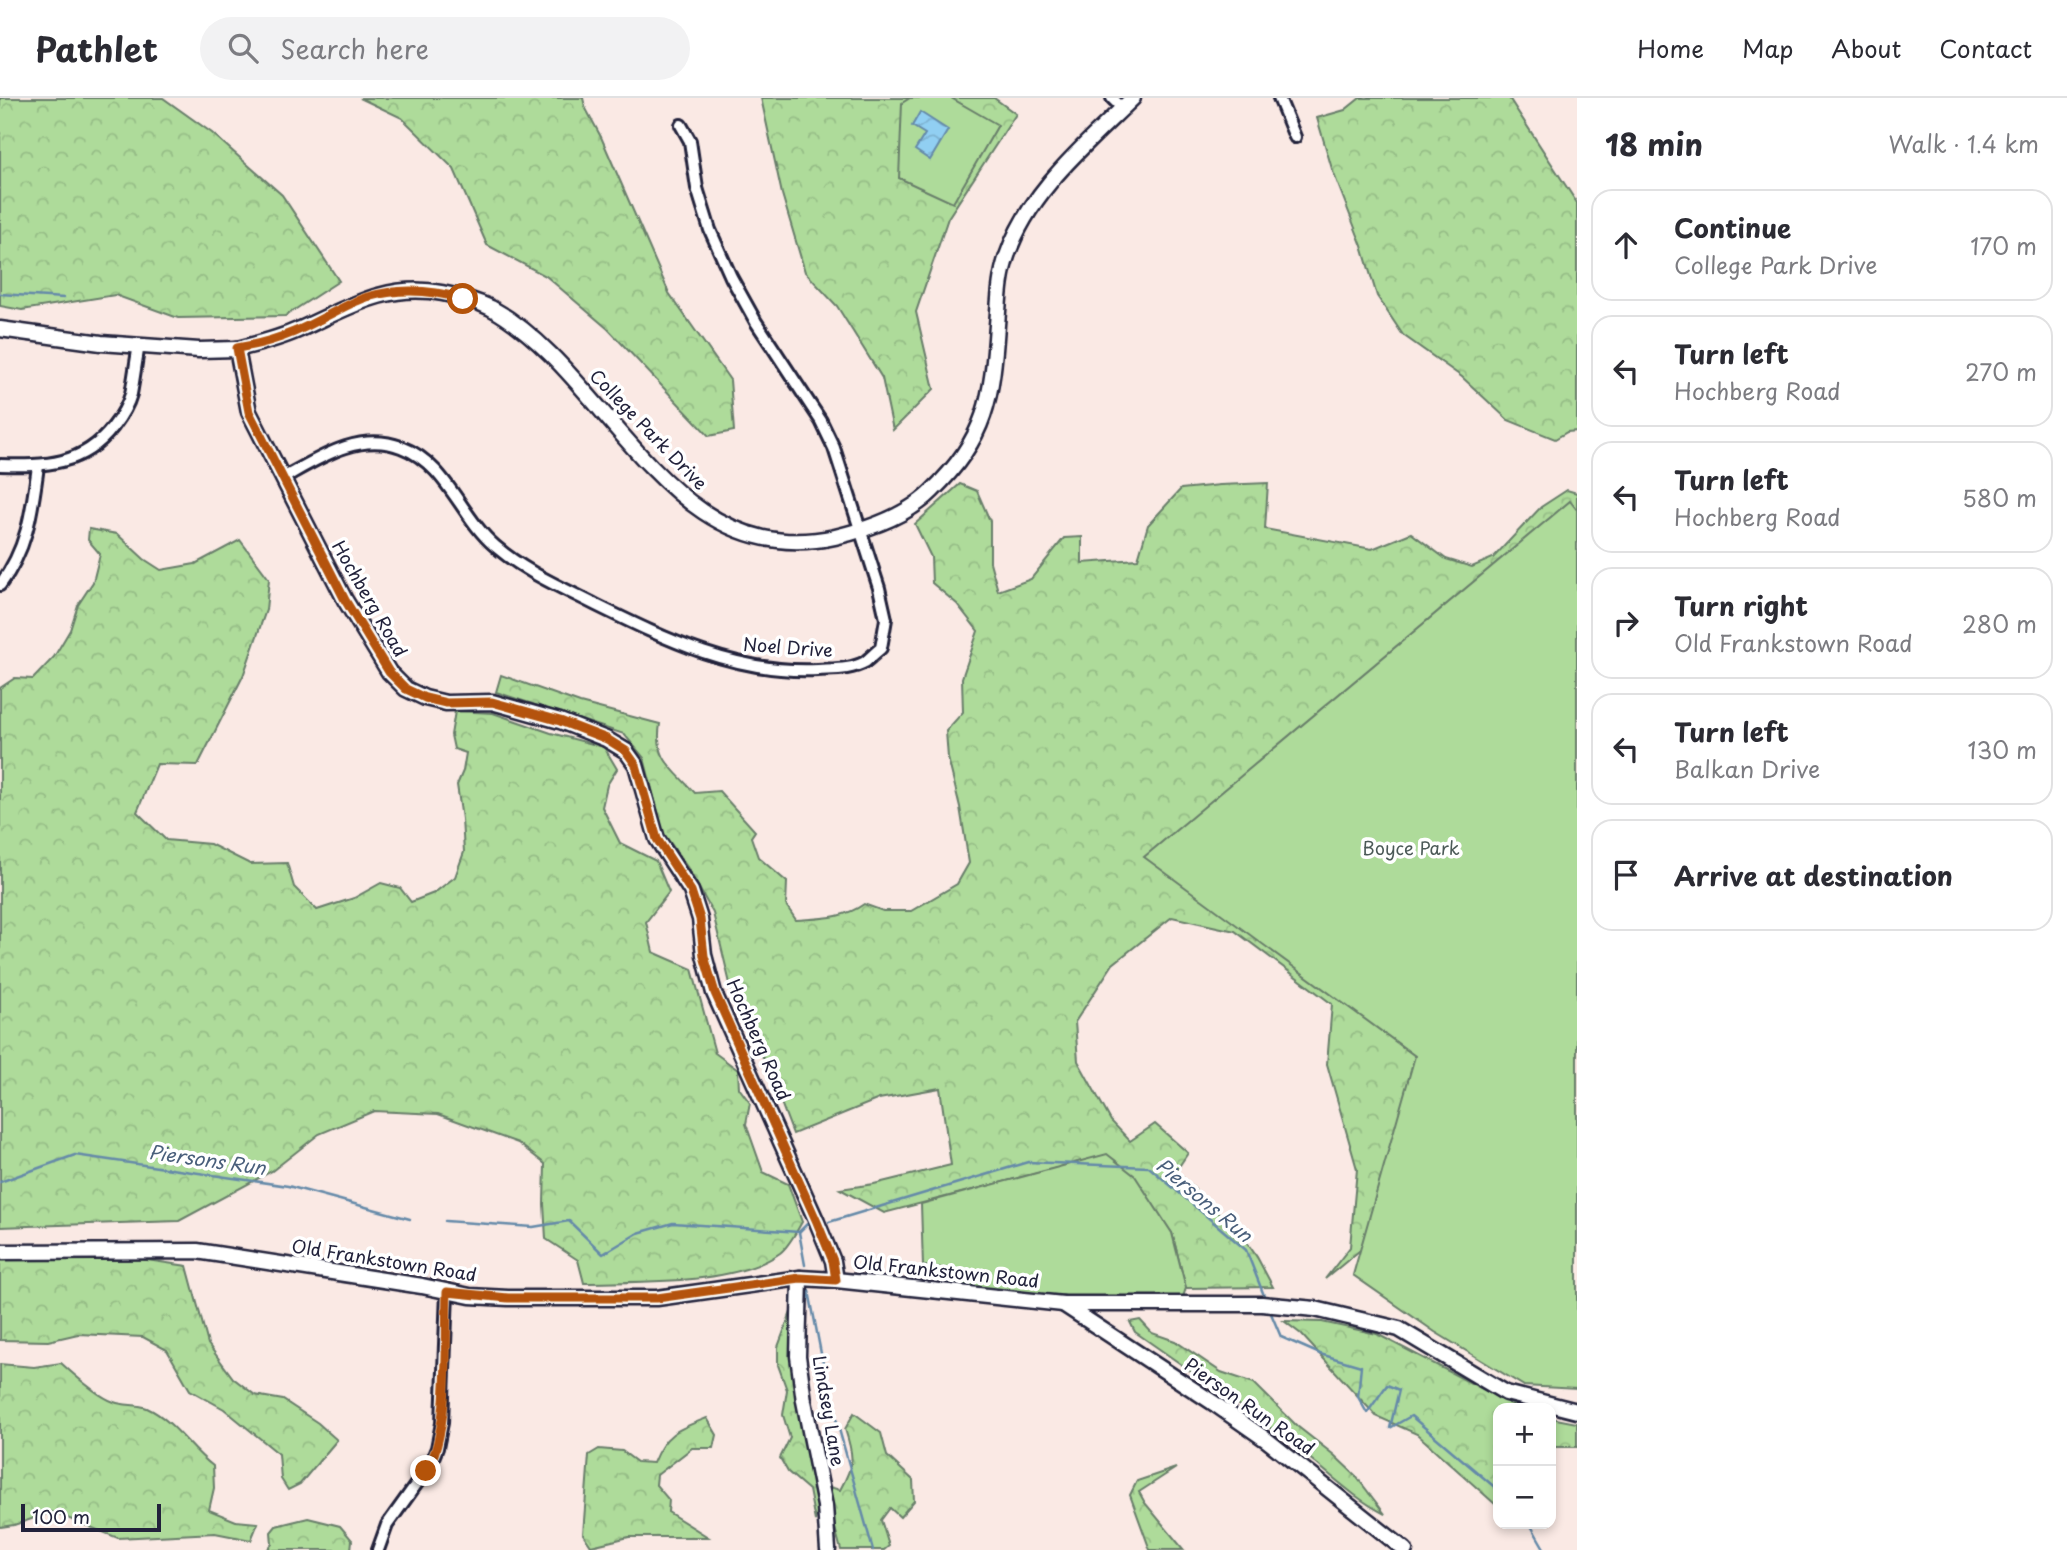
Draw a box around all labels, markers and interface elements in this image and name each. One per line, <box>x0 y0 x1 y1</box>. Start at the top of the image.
search box <box>200 17 690 80</box>
text: Pathlet <box>35 23 158 73</box>
icon: search <box>224 29 262 67</box>
text: Search here <box>280 29 429 68</box>
text: Home <box>1637 30 1704 66</box>
text: Map <box>1742 30 1793 66</box>
text: About <box>1831 30 1901 66</box>
text: Contact <box>1939 30 2032 66</box>
text: 18 min <box>1605 121 1703 166</box>
text: Walk · 1.4 km <box>1888 126 2039 161</box>
text: Continue <box>1674 208 1791 247</box>
icon: ahead <box>1607 226 1645 264</box>
text: 170 m <box>1970 228 2037 263</box>
text: College Park Drive <box>1674 247 1877 282</box>
route start <box>447 283 478 314</box>
text: Turn left <box>1674 334 1789 373</box>
icon: left <box>1607 352 1645 390</box>
text: 270 m <box>1965 354 2037 389</box>
street label: College Park Drive <box>584 362 714 496</box>
text: Hochberg Road <box>1674 373 1841 408</box>
text: Turn left <box>1674 460 1789 499</box>
icon: left <box>1607 478 1645 516</box>
text: 580 m <box>1962 480 2037 515</box>
text: Hochberg Road <box>1674 499 1841 534</box>
street label: Hochberg Road <box>326 535 415 662</box>
text: Turn right <box>1674 586 1808 625</box>
icon: right <box>1607 604 1645 642</box>
text: 280 m <box>1962 606 2037 641</box>
text: Old Frankstown Road <box>1674 625 1913 660</box>
street label: Noel Drive <box>742 630 834 663</box>
text: Turn left <box>1674 712 1789 751</box>
icon: left <box>1607 730 1645 768</box>
text: 130 m <box>1967 732 2037 767</box>
text: Balkan Drive <box>1674 751 1820 786</box>
park label: Boyce Park <box>1362 834 1460 861</box>
icon: arrive <box>1607 856 1645 894</box>
text: Arrive at destination <box>1674 856 1953 895</box>
street label: Hochberg Road <box>720 974 798 1105</box>
water label: Piersons Run <box>147 1137 269 1181</box>
water label: Piersons Run <box>1150 1151 1260 1249</box>
street label: Old Frankstown Road <box>290 1232 479 1287</box>
street label: Old Frankstown Road <box>852 1247 1040 1294</box>
street label: Pierson Run Road <box>1179 1351 1321 1461</box>
street label: Lindsey Lane <box>806 1353 852 1468</box>
map controls <box>1493 1403 1556 1529</box>
button: + <box>1493 1403 1556 1466</box>
route end <box>410 1455 441 1486</box>
button: − <box>1493 1466 1556 1529</box>
scale bar <box>21 1501 161 1533</box>
text: 100 m <box>32 1502 90 1530</box>

